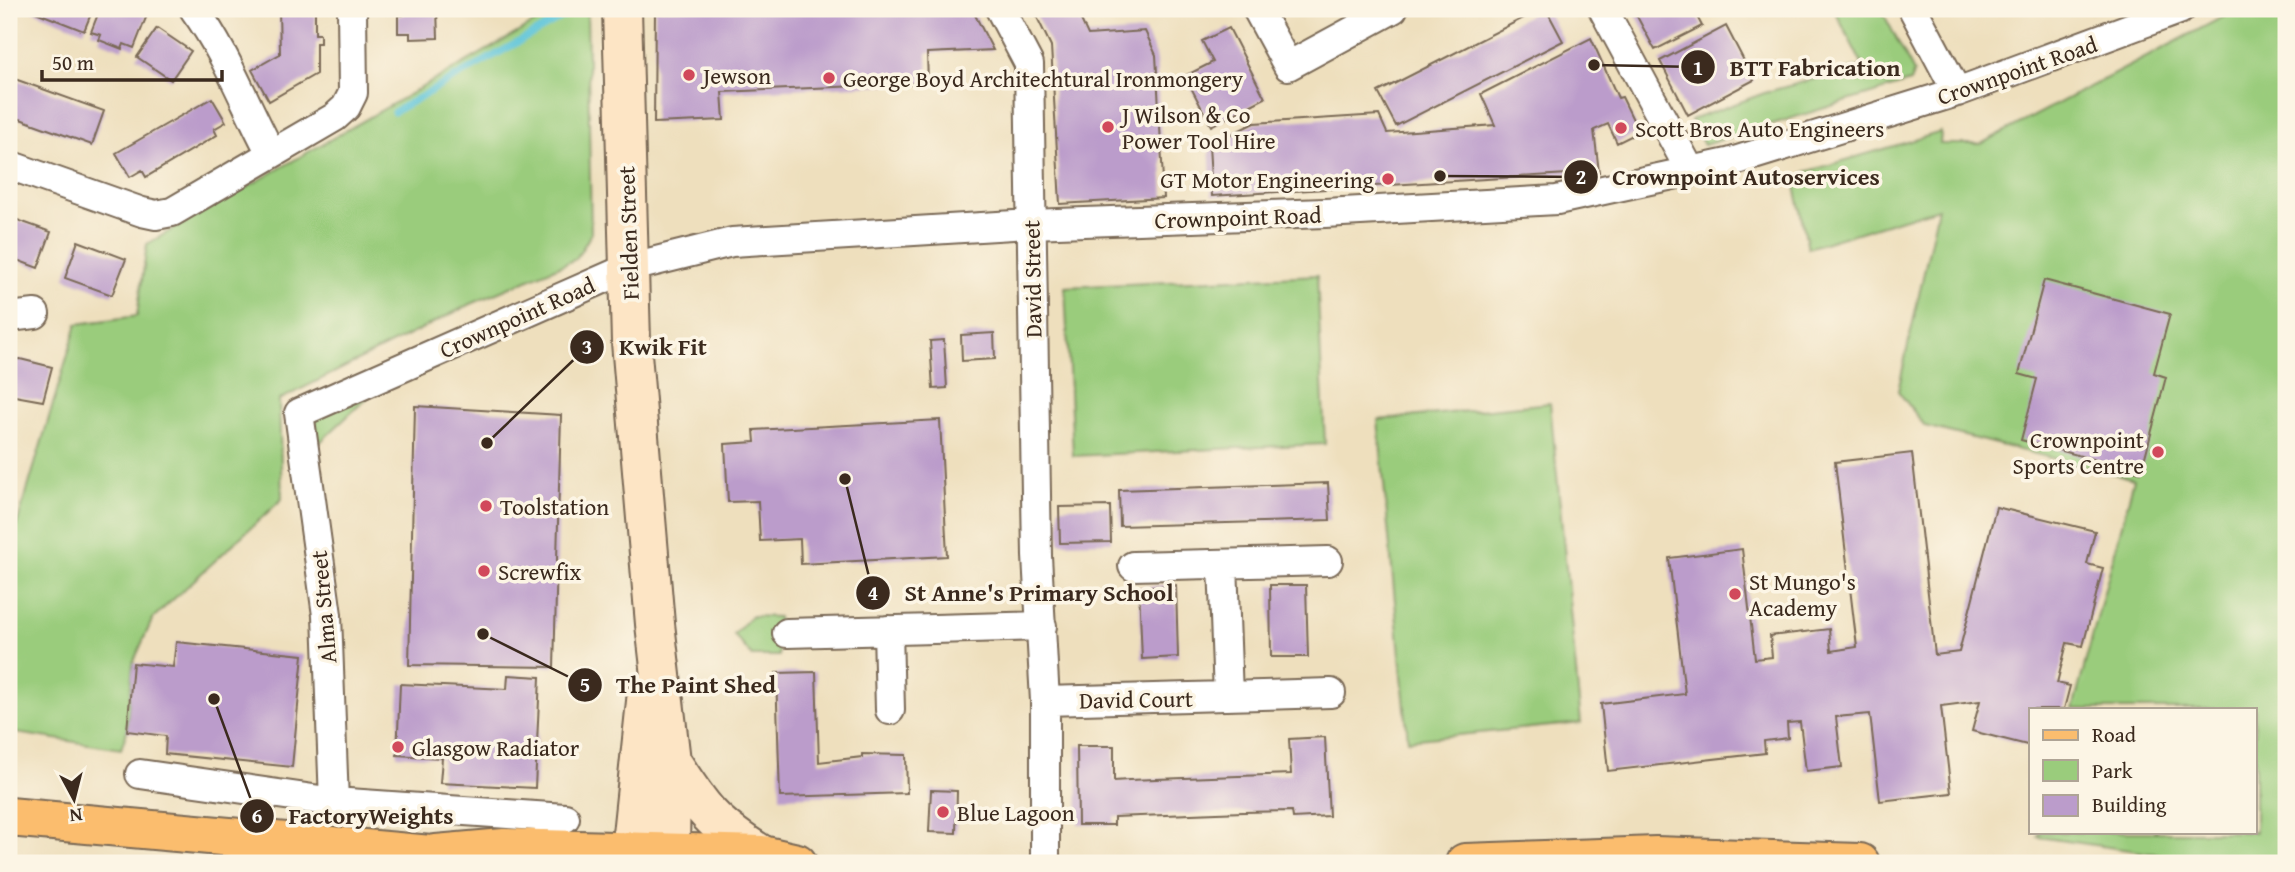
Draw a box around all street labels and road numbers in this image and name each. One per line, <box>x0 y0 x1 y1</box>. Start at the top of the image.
street label: Crownpoint Road <box>1933 27 2102 113</box>
street label: Fielden Street <box>609 165 647 301</box>
street label: Crownpoint Road <box>1154 198 1323 236</box>
street label: David Street <box>1014 220 1050 338</box>
street label: Crownpoint Road <box>434 268 601 366</box>
street label: Alma Street <box>302 549 344 665</box>
street label: David Court <box>1079 682 1193 716</box>

